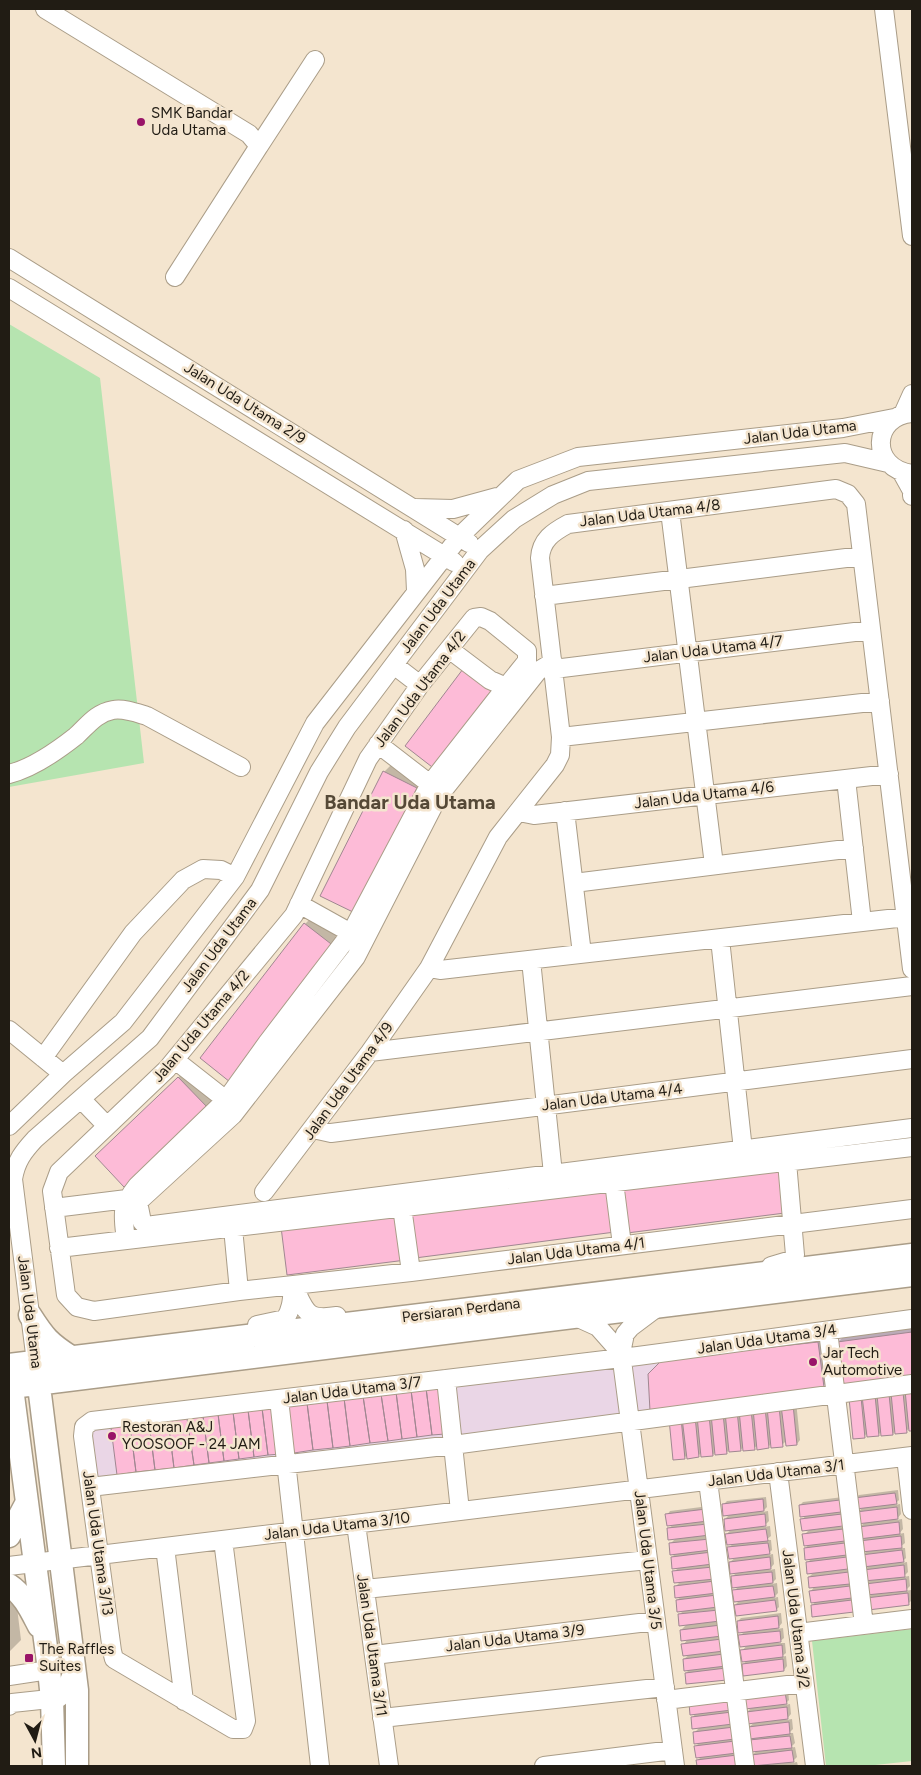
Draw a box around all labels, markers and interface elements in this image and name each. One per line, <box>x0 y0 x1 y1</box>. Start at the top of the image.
place label: SMK Bandar Uda Utama <box>151 104 232 139</box>
marker: SMK Bandar Uda Utama <box>135 116 147 128</box>
street label: Jalan Uda Utama 2/9 <box>181 358 309 448</box>
street label: Jalan Uda Utama <box>743 416 857 448</box>
street label: Jalan Uda Utama 4/8 <box>579 495 721 531</box>
street label: Jalan Uda Utama <box>397 555 479 657</box>
street label: Jalan Uda Utama 4/2 <box>370 627 470 751</box>
street label: Jalan Uda Utama 4/7 <box>642 632 784 666</box>
street label: Jalan Uda Utama 4/6 <box>633 777 775 813</box>
district label: Bandar Uda Utama <box>324 790 496 814</box>
street label: Jalan Uda Utama <box>178 894 260 996</box>
street label: Jalan Uda Utama 4/2 <box>149 966 253 1086</box>
street label: Jalan Uda Utama 4/9 <box>299 1019 397 1143</box>
street label: Jalan Uda Utama 4/4 <box>541 1079 683 1115</box>
street label: Jalan Uda Utama 4/1 <box>506 1234 646 1268</box>
street label: Jalan Uda Utama <box>14 1255 46 1369</box>
street label: Persiaran Perdana <box>401 1294 521 1326</box>
street label: Jalan Uda Utama 3/4 <box>696 1320 838 1358</box>
place label: Jar Tech Automotive <box>823 1344 902 1379</box>
marker: Jar Tech Automotive <box>807 1356 819 1368</box>
street label: Jalan Uda Utama 3/7 <box>282 1373 422 1407</box>
place label: Restoran A&J YOOSOOF - 24 JAM <box>122 1418 261 1453</box>
marker: Restoran A&J YOOSOOF - 24 JAM <box>106 1430 118 1442</box>
street label: Jalan Uda Utama 3/1 <box>707 1456 845 1490</box>
street label: Jalan Uda Utama 3/13 <box>79 1470 117 1616</box>
street label: Jalan Uda Utama 3/5 <box>631 1490 665 1630</box>
street label: Jalan Uda Utama 3/10 <box>263 1508 411 1544</box>
street label: Jalan Uda Utama 3/2 <box>779 1549 813 1689</box>
street label: Jalan Uda Utama 3/11 <box>353 1573 391 1717</box>
street label: Jalan Uda Utama 3/9 <box>445 1621 585 1655</box>
place label: The Raffles Suites <box>39 1640 114 1675</box>
marker: The Raffles Suites <box>23 1652 35 1664</box>
north arrow <box>10 1715 60 1765</box>
text: N <box>30 1743 43 1762</box>

